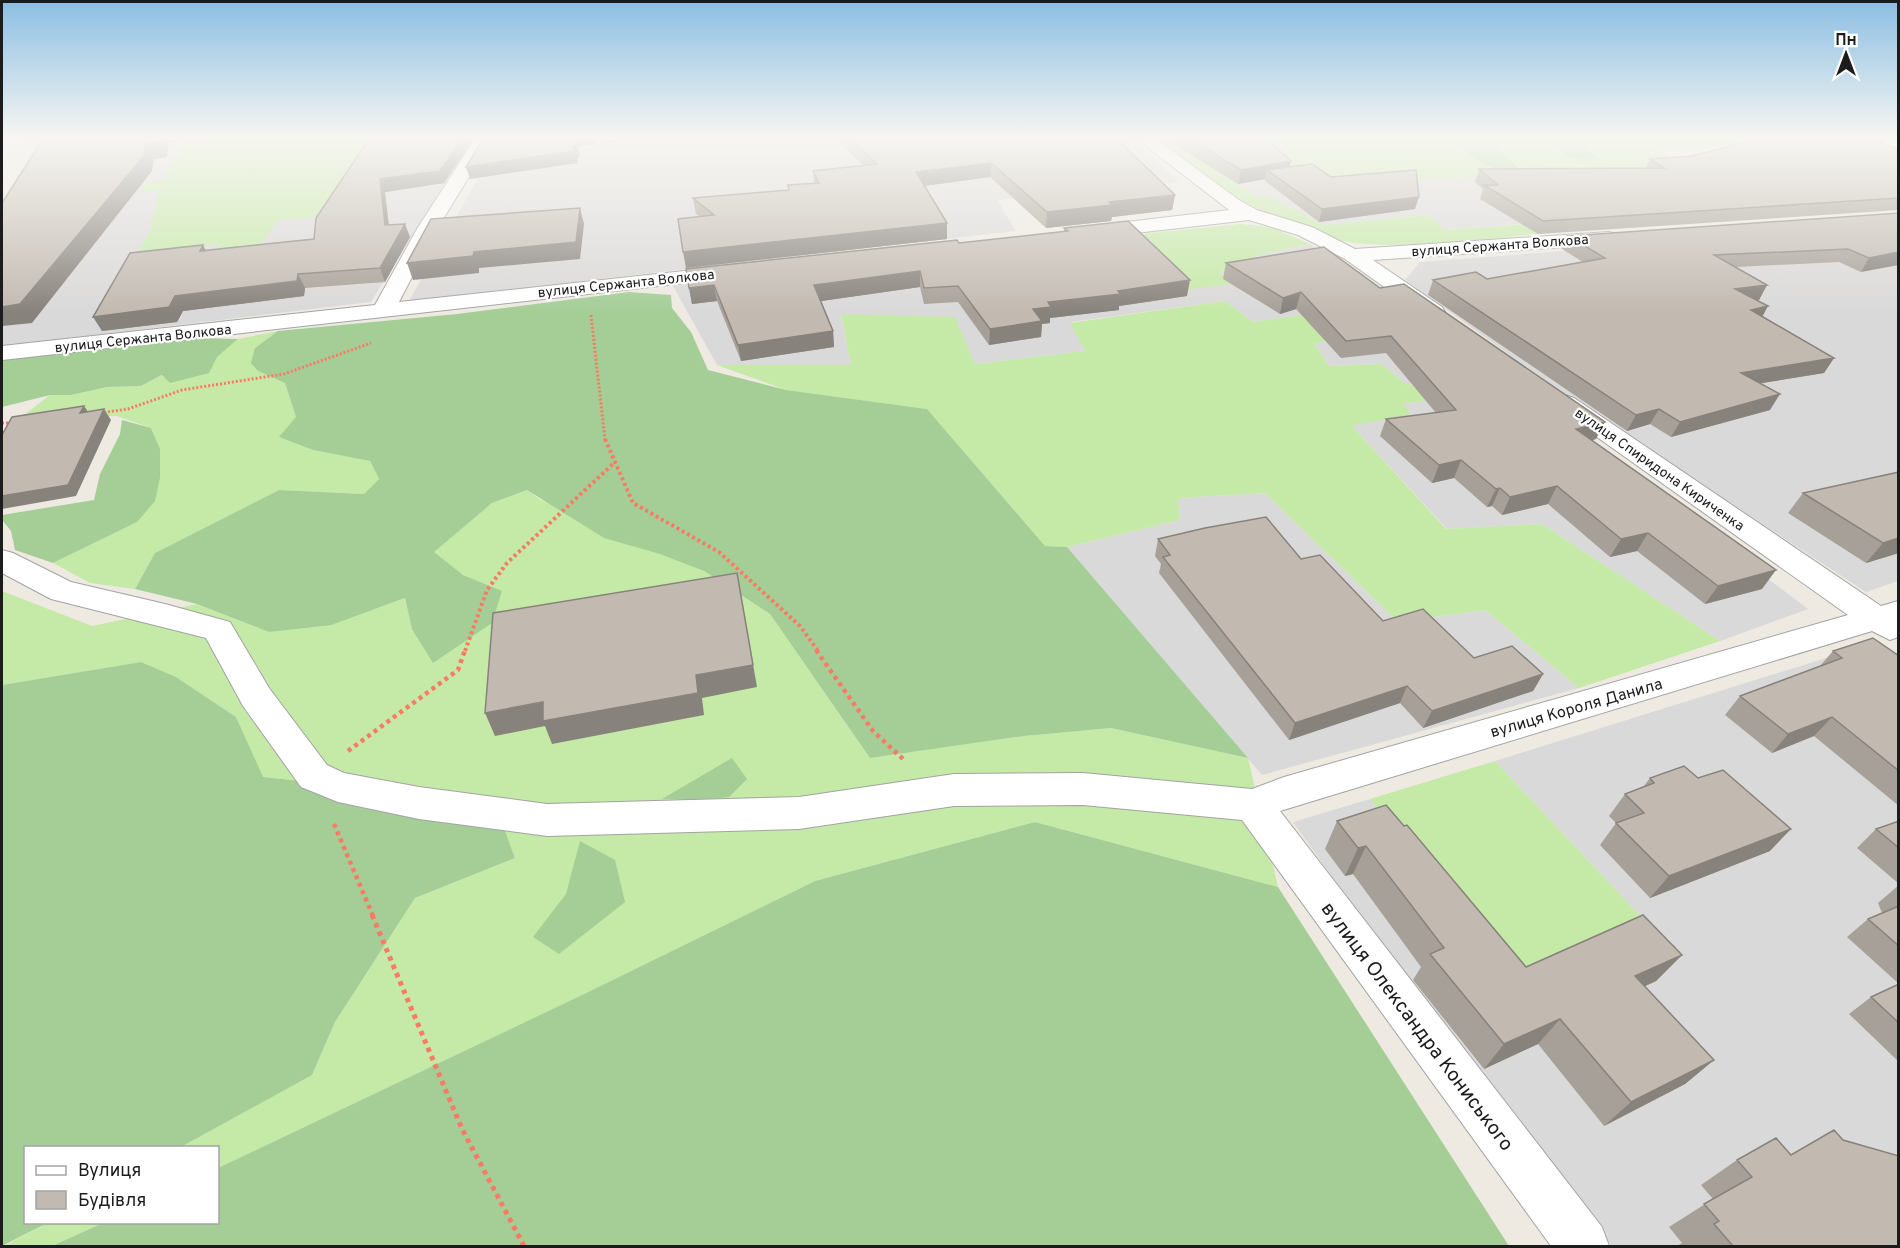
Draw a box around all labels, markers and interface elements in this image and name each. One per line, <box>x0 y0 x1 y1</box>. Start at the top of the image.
north arrow <box>1816 24 1876 84</box>
text: Пн <box>1835 31 1857 51</box>
street label: вулиця Сержанта Волкова <box>1411 232 1589 261</box>
street label: вулиця Сержанта Волкова <box>537 267 715 302</box>
street label: вулиця Сержанта Волкова <box>54 322 232 357</box>
street label: вулиця Спиридона Кириченка <box>1571 405 1747 535</box>
street label: вулиця Короля Данила <box>1488 675 1665 743</box>
street label: вулиця Олександра Кониського <box>1314 897 1519 1157</box>
legend <box>24 1146 219 1224</box>
text: Вулиця <box>78 1160 141 1183</box>
text: Будівля <box>78 1190 146 1213</box>

